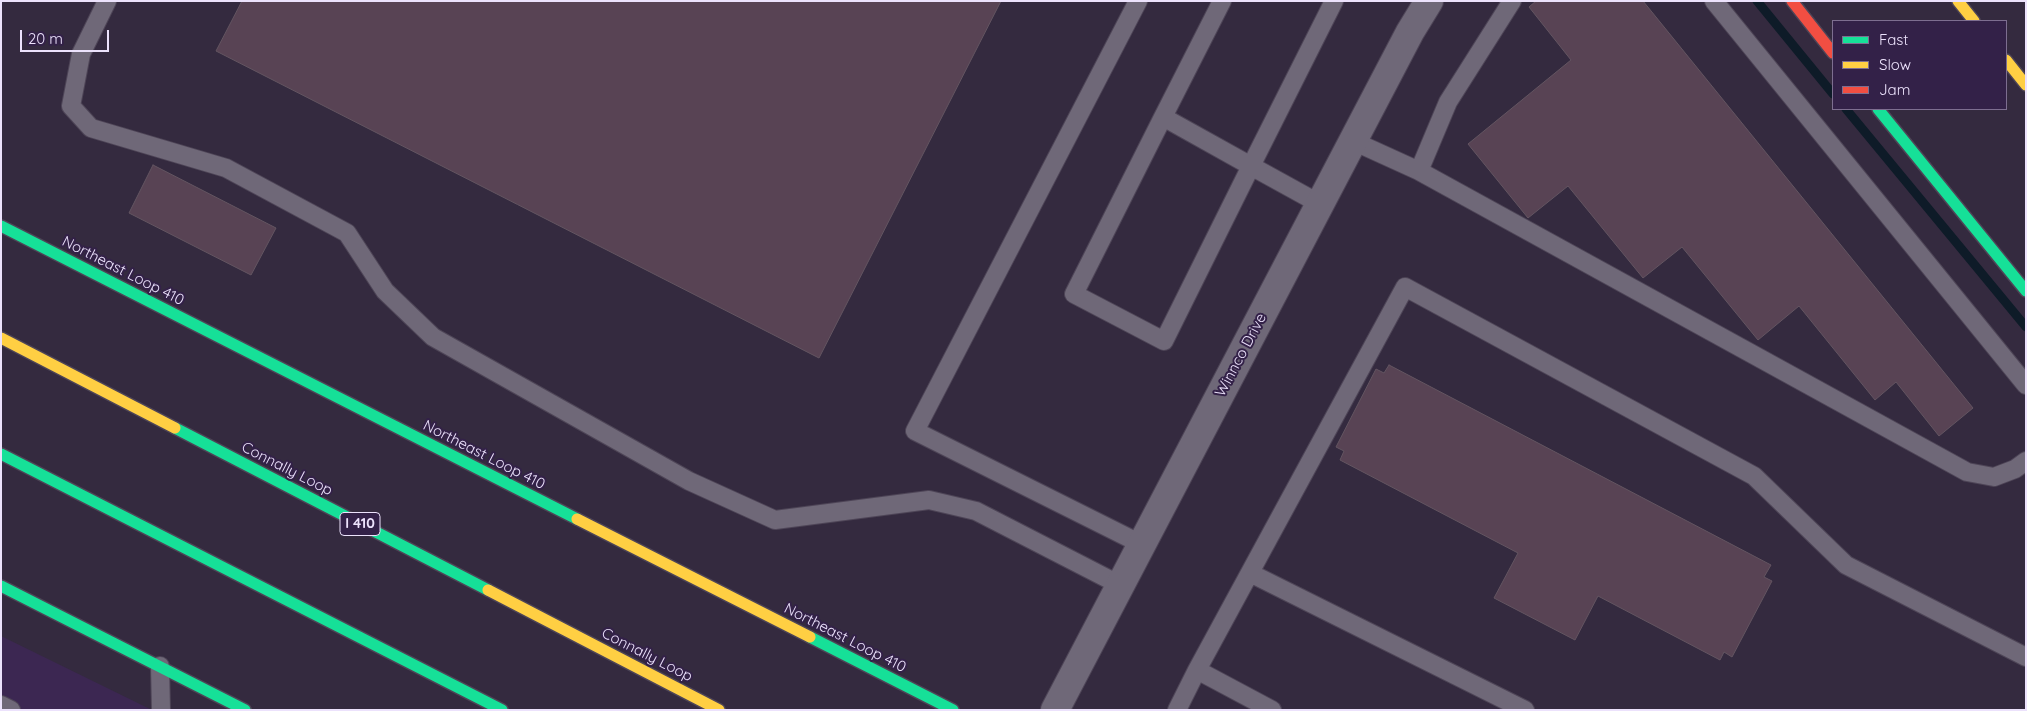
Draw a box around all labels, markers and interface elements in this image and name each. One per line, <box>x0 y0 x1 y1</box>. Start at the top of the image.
scale bar <box>22 20 111 52</box>
legend <box>1832 20 2007 110</box>
text: 20 m <box>28 29 63 48</box>
text: Fast <box>1879 30 1908 49</box>
text: Slow <box>1879 55 1911 74</box>
text: Jam <box>1879 80 1910 99</box>
street label: Northeast Loop 410 <box>59 232 187 310</box>
street label: Winnco Drive <box>1211 310 1271 400</box>
street label: Northeast Loop 410 <box>420 416 548 494</box>
street label: Connally Loop <box>238 438 336 500</box>
road number: I 410 <box>340 512 380 536</box>
street label: Northeast Loop 410 <box>781 599 909 677</box>
street label: Connally Loop <box>598 624 696 686</box>

